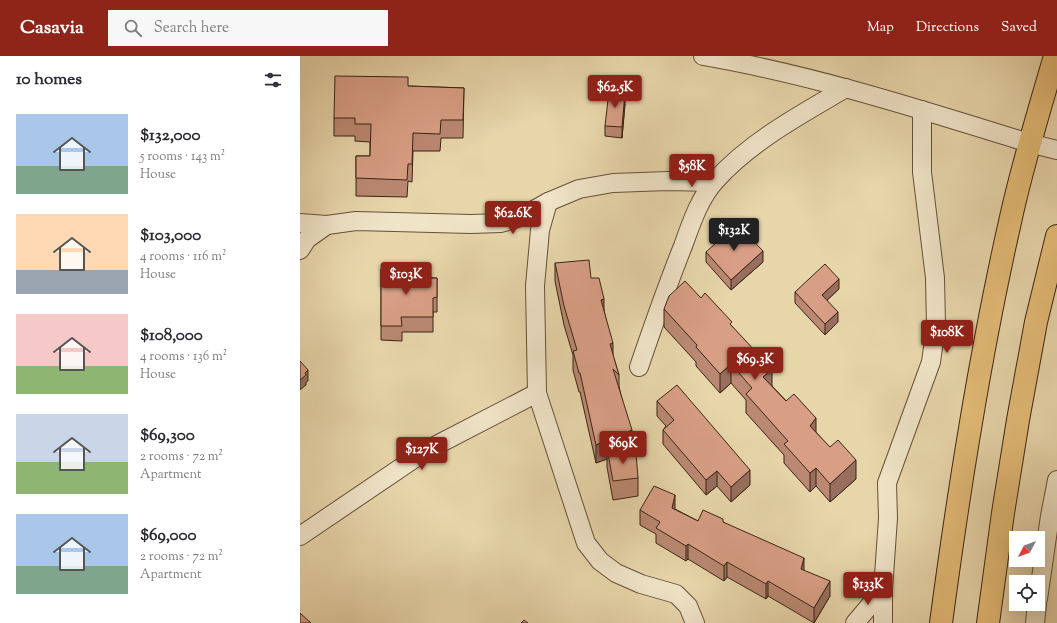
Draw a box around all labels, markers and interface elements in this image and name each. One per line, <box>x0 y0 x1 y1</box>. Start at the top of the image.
search box <box>108 10 388 46</box>
text: Casavia <box>20 15 84 42</box>
icon: search <box>122 17 144 39</box>
text: Search here <box>154 18 229 39</box>
text: Map <box>867 18 894 38</box>
text: Directions <box>916 18 979 38</box>
text: Saved <box>1001 18 1037 38</box>
text: 10 homes <box>16 68 82 92</box>
icon: filters <box>262 69 284 91</box>
pin: $62.5K <box>582 75 648 109</box>
text: $62.5K <box>597 79 633 97</box>
text: $132,000 <box>140 124 200 148</box>
icon: home <box>48 130 96 178</box>
text: 5 rooms · 143 m² <box>140 148 225 166</box>
pin: $58K <box>668 154 716 188</box>
text: $58K <box>678 158 706 176</box>
text: House <box>140 166 176 184</box>
pin: $62.6K <box>480 201 546 235</box>
text: $62.6K <box>494 205 532 223</box>
pin: $132K <box>706 218 762 252</box>
text: $132K <box>718 222 750 240</box>
text: $103,000 <box>140 224 201 248</box>
icon: home <box>48 230 96 278</box>
text: 4 rooms · 116 m² <box>140 248 226 266</box>
pin: $103K <box>378 262 434 296</box>
text: House <box>140 266 176 284</box>
text: $103K <box>390 266 422 284</box>
pin: $108K <box>919 320 975 354</box>
text: $108,000 <box>140 324 203 348</box>
text: $108K <box>930 324 964 342</box>
icon: home <box>48 330 96 378</box>
pin: $69.3K <box>722 347 788 381</box>
text: 4 rooms · 136 m² <box>140 348 227 366</box>
text: $69.3K <box>736 351 774 369</box>
text: House <box>140 366 176 384</box>
text: $69,300 <box>140 424 195 448</box>
icon: home <box>48 430 96 478</box>
pin: $69K <box>599 431 647 465</box>
text: $69K <box>608 435 638 453</box>
pin: $127K <box>394 437 450 471</box>
text: $127K <box>405 441 439 459</box>
text: 2 rooms · 72 m² <box>140 448 223 466</box>
text: Apartment <box>140 466 201 484</box>
text: $69,000 <box>140 524 197 548</box>
icon: home <box>48 530 96 578</box>
north arrow <box>1009 531 1045 567</box>
map controls <box>1009 531 1045 611</box>
text: 2 rooms · 72 m² <box>140 548 223 566</box>
text: Apartment <box>140 566 201 584</box>
pin: $133K <box>840 572 896 606</box>
button: locate <box>1009 575 1045 611</box>
text: $133K <box>852 576 884 594</box>

